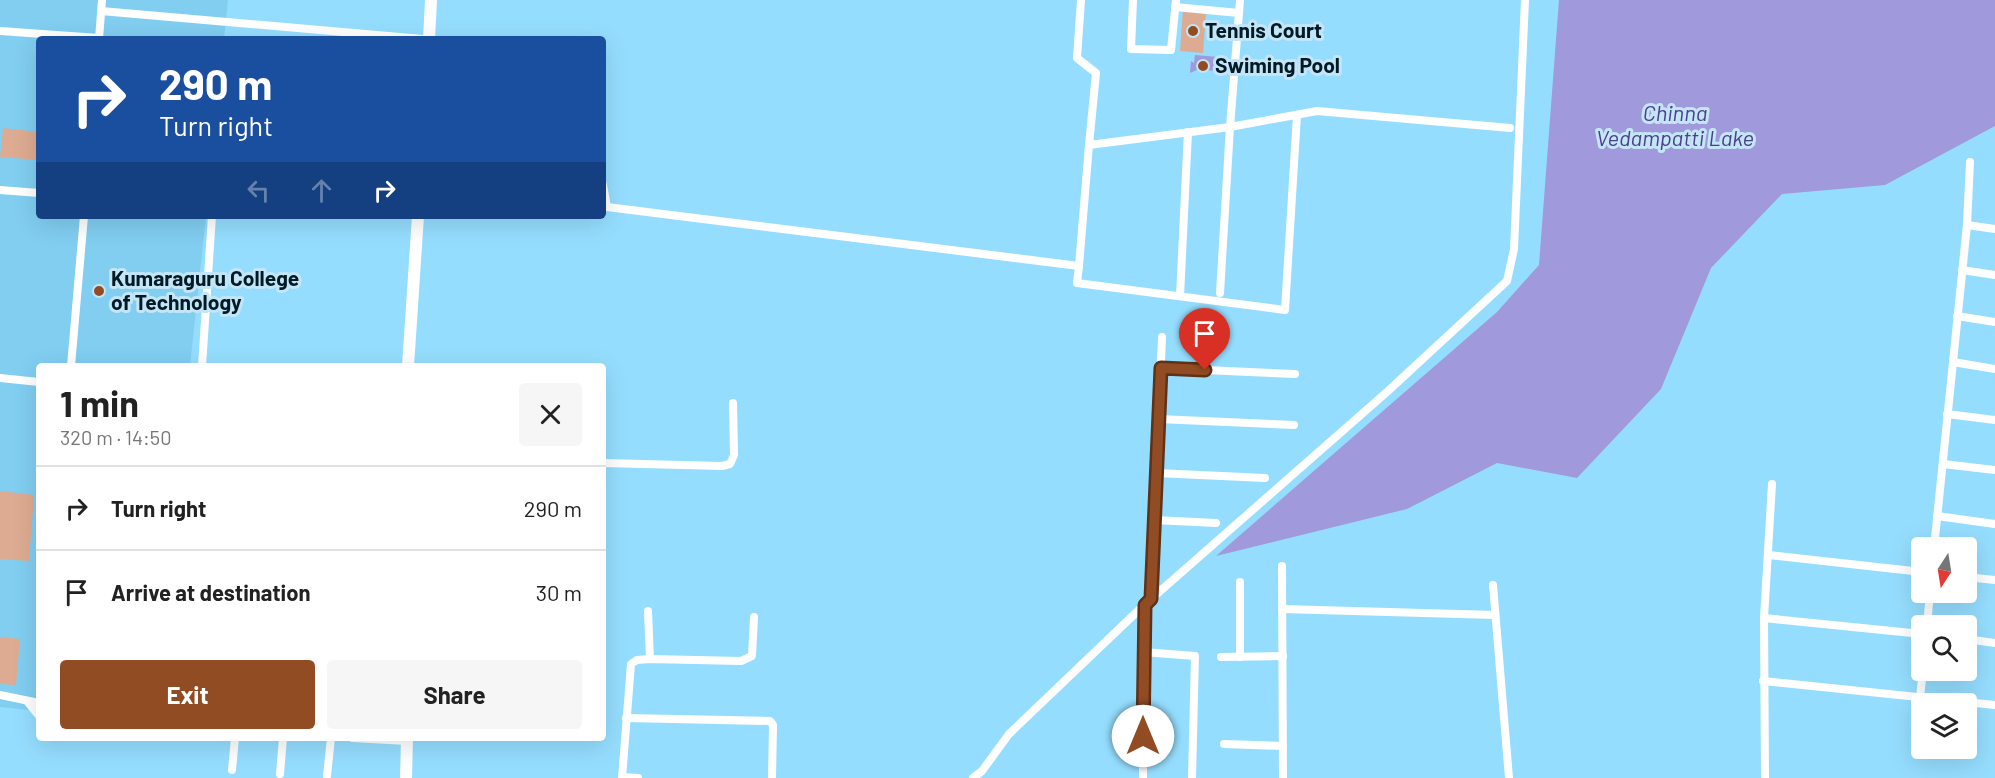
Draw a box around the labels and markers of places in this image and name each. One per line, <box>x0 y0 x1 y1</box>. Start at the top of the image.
place label: Tennis Court <box>1205 17 1322 42</box>
marker: Tennis Court <box>1186 24 1200 38</box>
place label: Swiming Pool <box>1215 52 1340 77</box>
marker: Swiming Pool <box>1196 59 1210 73</box>
place label: Kumaraguru College of Technology <box>111 265 299 314</box>
marker: Kumaraguru College of Technology <box>92 284 106 298</box>
pin <box>1179 308 1230 370</box>

